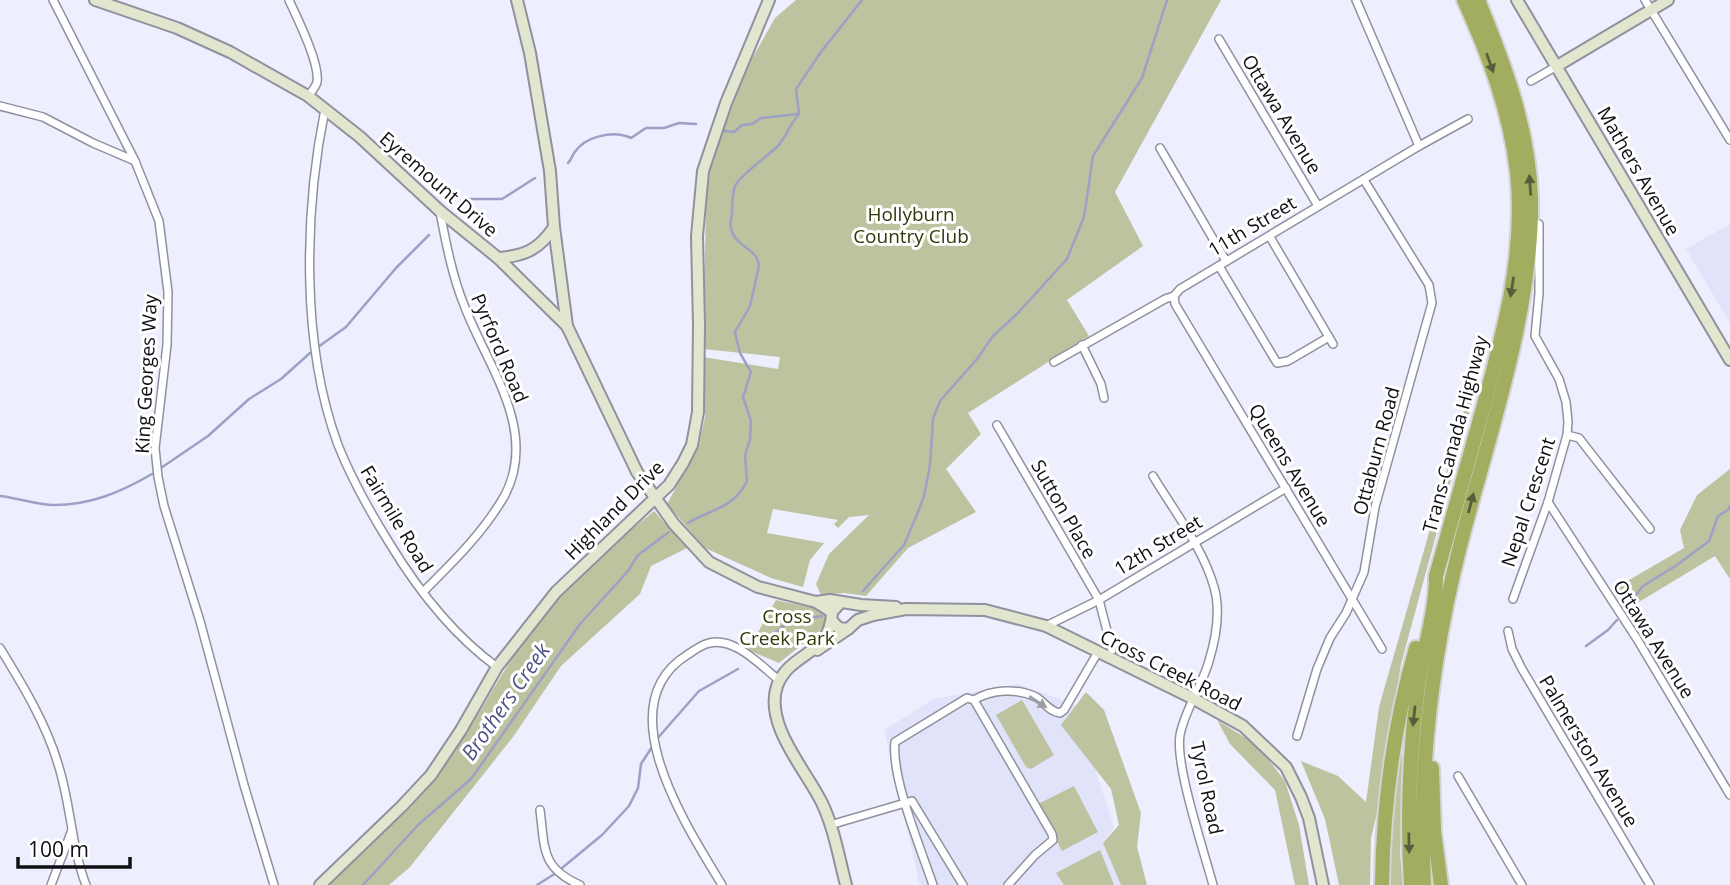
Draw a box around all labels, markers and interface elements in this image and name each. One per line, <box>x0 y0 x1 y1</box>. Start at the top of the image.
street label: Ottawa Avenue <box>1236 49 1328 179</box>
one-way arrow <box>1484 53 1495 74</box>
street label: Mathers Avenue <box>1592 102 1686 240</box>
street label: Eyremount Drive <box>374 125 504 243</box>
one-way arrow <box>1524 174 1535 196</box>
street label: 11th Street <box>1203 189 1301 262</box>
park label: Hollyburn Country Club <box>853 201 969 249</box>
one-way arrow <box>1506 276 1517 298</box>
street label: Pyrford Road <box>465 289 535 407</box>
street label: King Georges Way <box>129 293 163 454</box>
street label: Trans-Canada Highway <box>1416 332 1494 535</box>
street label: Ottaburn Road <box>1346 384 1406 518</box>
street label: Queens Avenue <box>1243 398 1337 532</box>
street label: Nepal Crescent <box>1495 434 1561 570</box>
street label: Highland Drive <box>559 455 669 565</box>
street label: Sutton Place <box>1025 455 1103 563</box>
street label: Fairmile Road <box>355 460 439 578</box>
one-way arrow <box>1466 492 1477 514</box>
street label: 12th Street <box>1109 508 1207 581</box>
street label: Ottawa Avenue <box>1607 575 1701 703</box>
park label: Cross Creek Park <box>739 603 835 651</box>
street label: Cross Creek Road <box>1096 623 1246 717</box>
water label: Brothers Creek <box>454 637 556 765</box>
street label: Palmerston Avenue <box>1533 670 1645 832</box>
one-way arrow <box>1028 695 1048 708</box>
one-way arrow <box>1409 705 1420 727</box>
street label: Tyrol Road <box>1184 739 1230 837</box>
scale bar <box>18 826 130 870</box>
one-way arrow <box>1403 832 1415 854</box>
text: 100 m <box>28 835 89 863</box>

